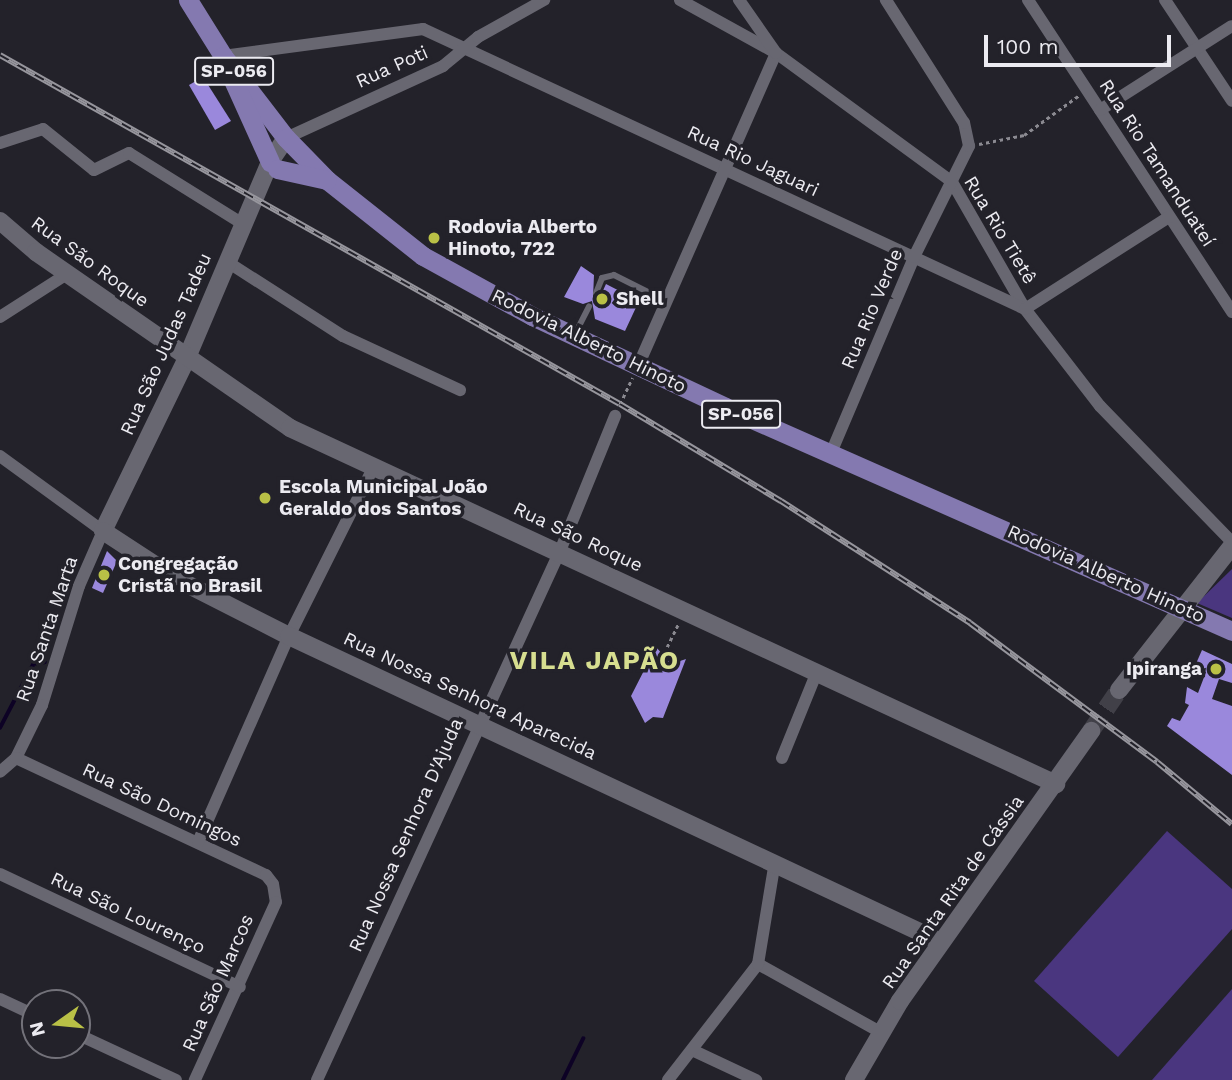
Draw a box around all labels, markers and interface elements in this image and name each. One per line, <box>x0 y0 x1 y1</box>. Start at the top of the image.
scale bar <box>987 21 1174 65</box>
text: 100 m <box>997 34 1059 59</box>
street label: Rua Poti <box>352 41 432 93</box>
road number: SP-056 <box>194 56 274 86</box>
street label: Rua Rio Tamanduateí <box>1094 75 1220 251</box>
street label: Rua Rio Jaguari <box>683 120 823 202</box>
street label: Rua Rio Tietê <box>959 172 1041 288</box>
street label: Rua São Roque <box>27 212 153 312</box>
place label: Rodovia Alberto Hinoto, 722 <box>448 216 598 260</box>
marker: Rodovia Alberto Hinoto, 722 <box>426 230 442 246</box>
street label: Rua Rio Verde <box>836 245 908 373</box>
street label: Rua São Judas Tadeu <box>115 249 217 439</box>
street label: Rodovia Alberto Hinoto <box>487 284 691 398</box>
place label: Shell <box>616 288 663 310</box>
marker: Shell <box>594 291 610 307</box>
road number: SP-056 <box>701 400 781 428</box>
place label: Escola Municipal João Geraldo dos Santos <box>279 476 488 520</box>
marker: Escola Municipal João Geraldo dos Santos <box>257 490 273 506</box>
street label: Rua São Roque <box>510 497 646 577</box>
street label: Rodovia Alberto Hinoto <box>1003 520 1209 628</box>
street label: Rua Santa Marta <box>11 553 83 705</box>
place label: Congregação Cristã no Brasil <box>118 553 262 597</box>
marker: Congregação Cristã no Brasil <box>96 567 112 583</box>
street label: Rua Nossa Senhora Aparecida <box>339 627 601 765</box>
district label: VILA JAPÃO <box>510 645 680 677</box>
place label: Ipiranga <box>1126 658 1202 680</box>
marker: Ipiranga <box>1208 661 1224 677</box>
street label: Rua Nossa Senhora D'Ajuda <box>344 714 468 956</box>
street label: Rua São Domingos <box>79 758 245 852</box>
street label: Rua Santa Rita de Cássia <box>877 790 1029 994</box>
street label: Rua São Lourenço <box>47 867 209 959</box>
street label: Rua São Marcos <box>177 911 259 1055</box>
north arrow <box>21 989 91 1059</box>
text: N <box>24 1019 50 1039</box>

